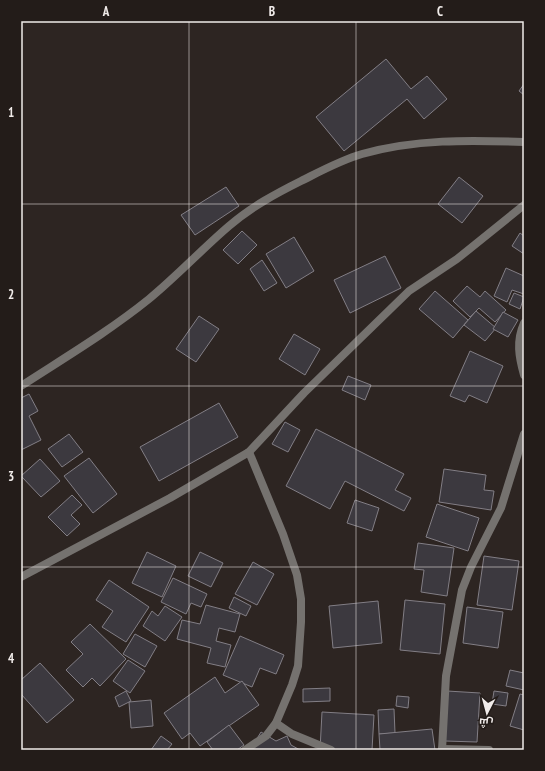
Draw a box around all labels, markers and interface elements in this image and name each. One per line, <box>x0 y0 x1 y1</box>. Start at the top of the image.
text: A <box>102 3 110 20</box>
text: B <box>269 3 275 20</box>
text: C <box>437 3 443 20</box>
text: 1 <box>8 104 14 121</box>
text: 2 <box>8 286 14 303</box>
text: 3 <box>8 468 14 485</box>
text: 4 <box>8 650 15 667</box>
north arrow <box>467 693 507 733</box>
text: ش <box>478 715 494 731</box>

